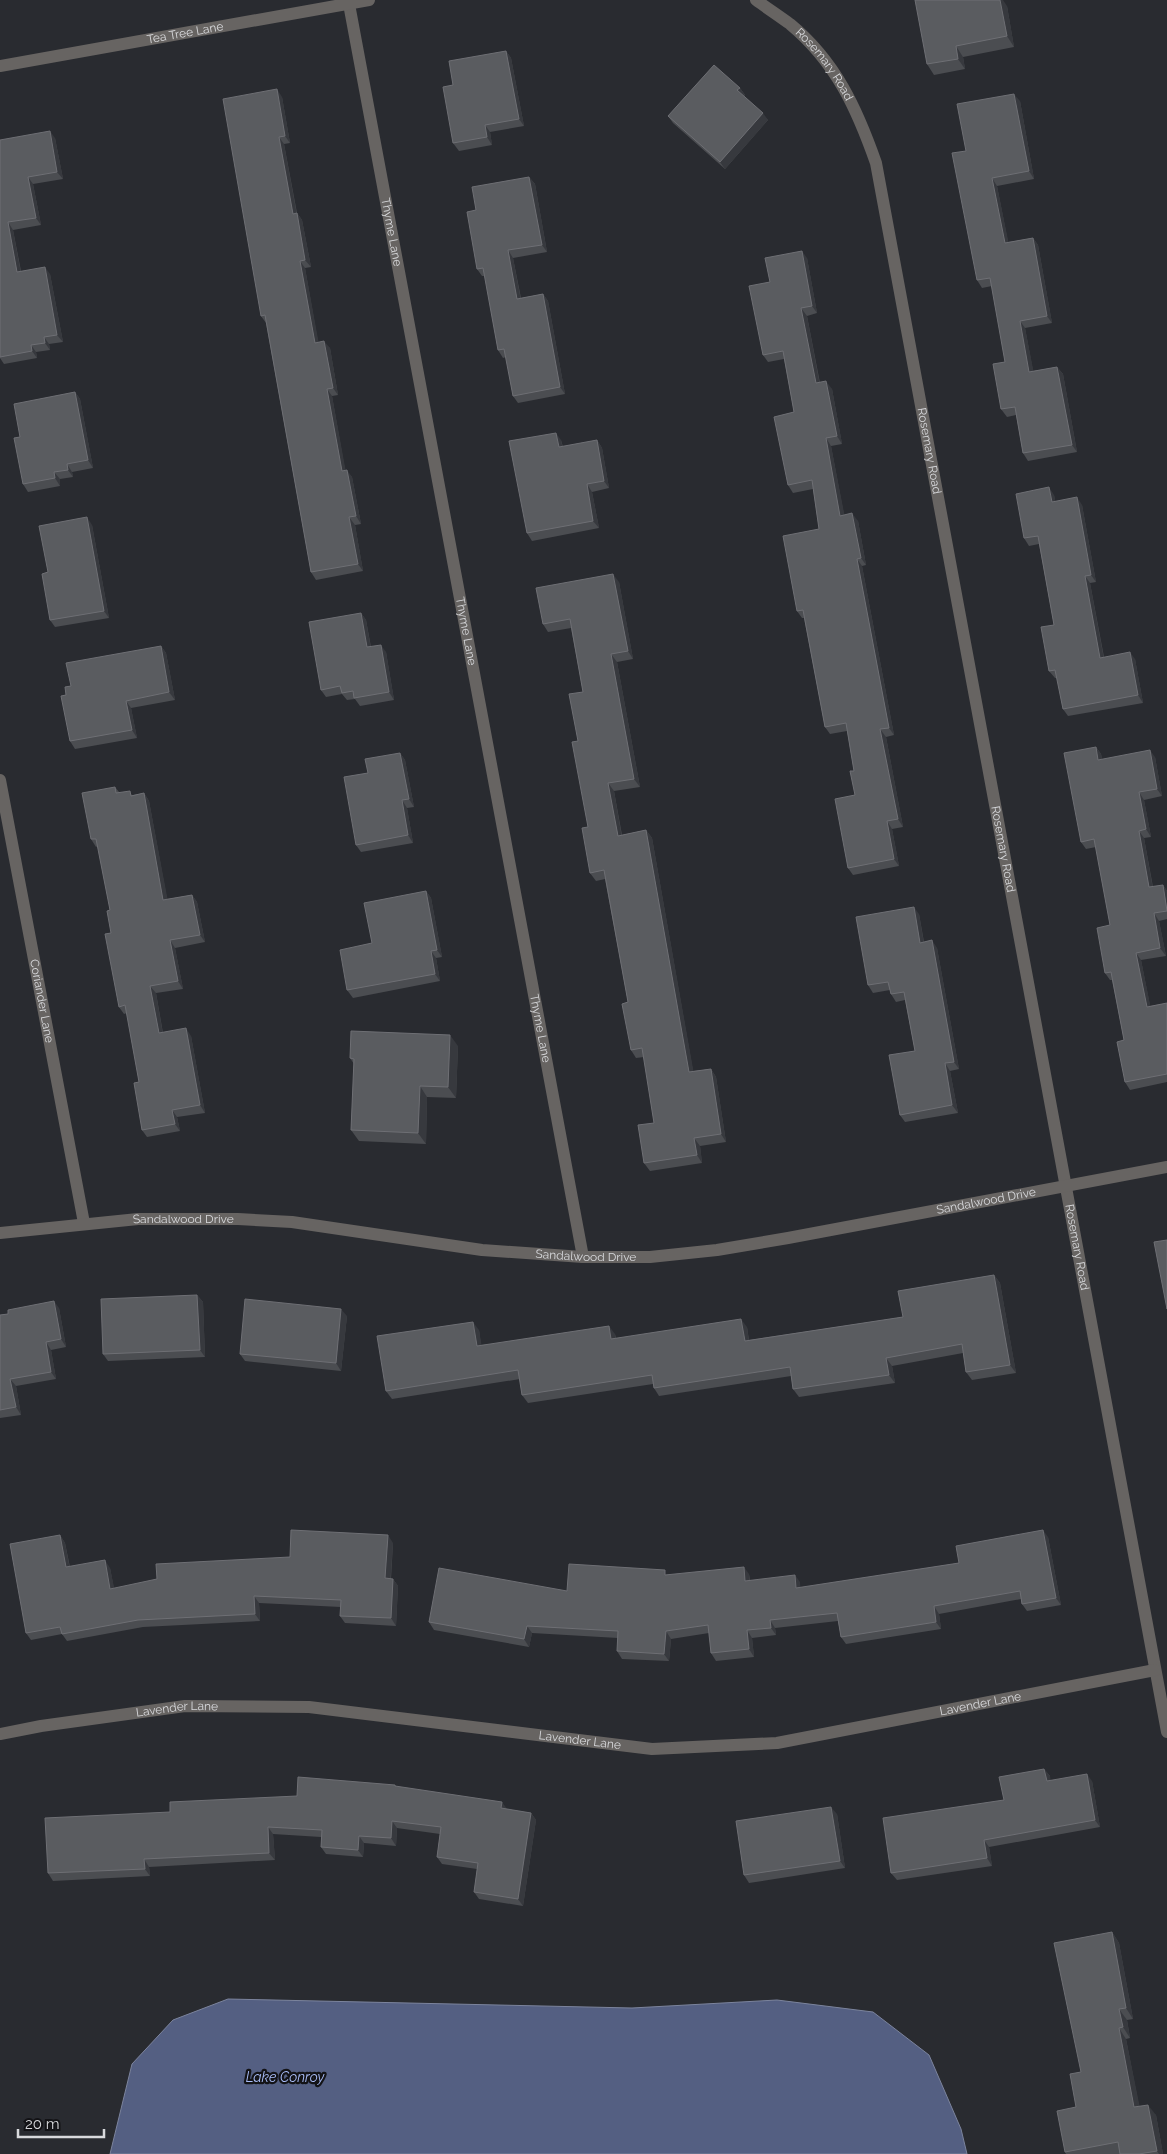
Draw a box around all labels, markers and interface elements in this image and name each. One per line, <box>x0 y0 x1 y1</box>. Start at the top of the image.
street label: Tea Tree Lane <box>146 19 224 47</box>
street label: Rosemary Road <box>793 25 856 103</box>
street label: Thyme Lane <box>378 197 405 267</box>
street label: Rosemary Road <box>915 407 944 495</box>
street label: Thyme Lane <box>453 596 479 667</box>
street label: Rosemary Road <box>988 805 1018 893</box>
street label: Coriander Lane <box>27 958 57 1044</box>
street label: Thyme Lane <box>527 993 554 1064</box>
street label: Sandalwood Drive <box>935 1185 1037 1217</box>
street label: Rosemary Road <box>1062 1203 1092 1291</box>
street label: Sandalwood Drive <box>132 1212 234 1226</box>
street label: Sandalwood Drive <box>535 1247 636 1264</box>
street label: Lavender Lane <box>938 1689 1022 1718</box>
street label: Lavender Lane <box>135 1699 218 1720</box>
street label: Lavender Lane <box>538 1728 622 1752</box>
water label: Lake Conroy <box>246 2069 325 2085</box>
scale bar <box>18 2106 104 2138</box>
text: 20 m <box>25 2115 60 2133</box>

